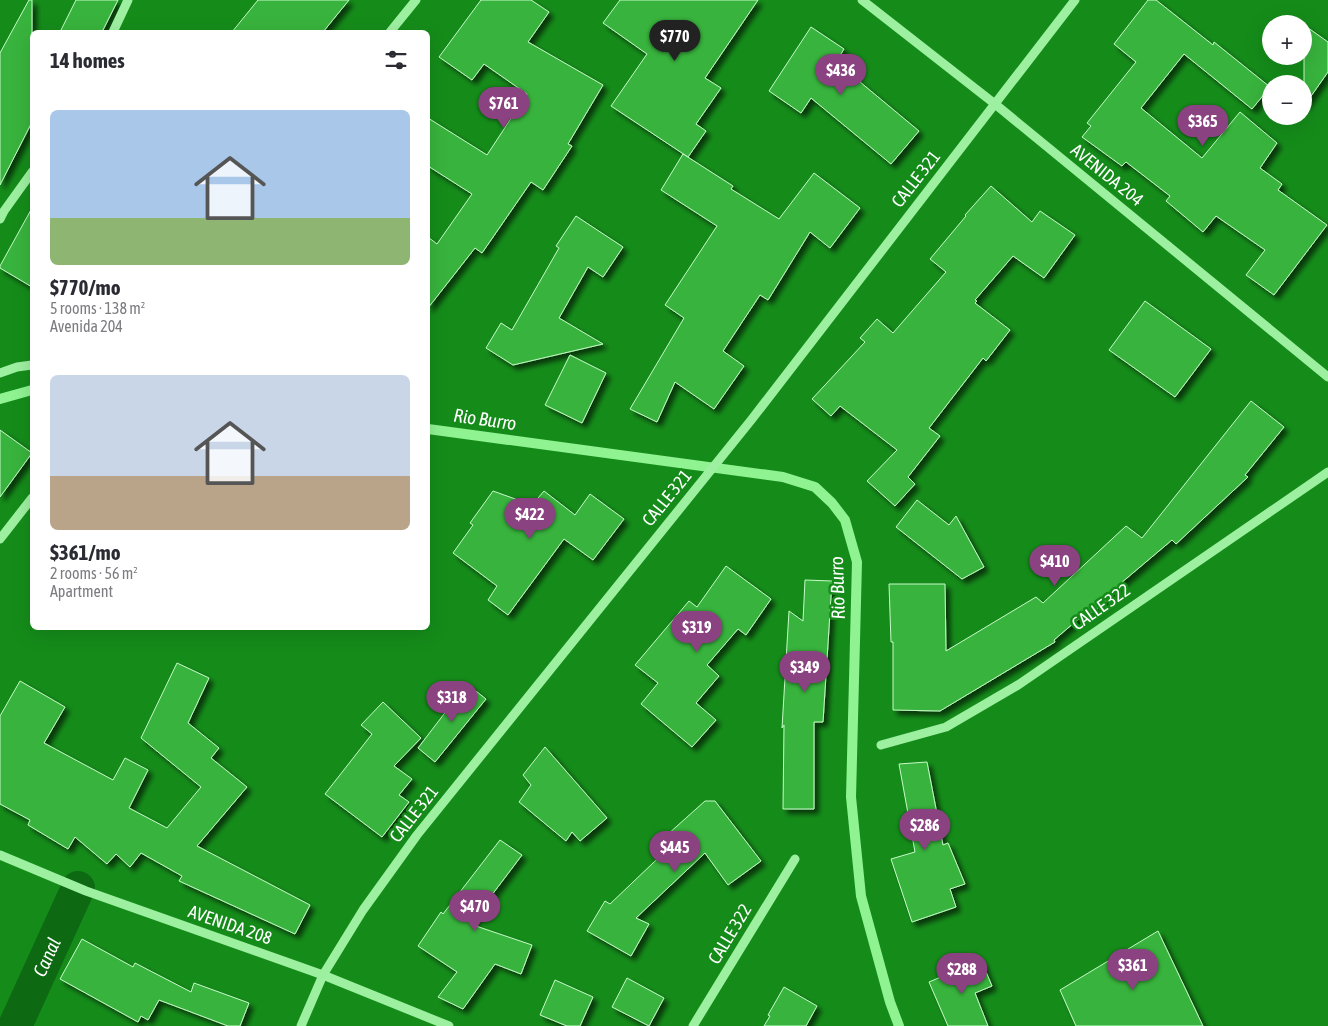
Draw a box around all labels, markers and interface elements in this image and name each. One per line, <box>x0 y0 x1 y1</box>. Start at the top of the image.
map controls <box>1262 15 1312 125</box>
button: + <box>1262 15 1312 65</box>
pin: $770 <box>645 20 705 62</box>
text: $770 <box>660 27 690 45</box>
icon: filters <box>382 46 410 74</box>
text: 14 homes <box>50 48 125 72</box>
pin: $436 <box>811 54 871 96</box>
text: $436 <box>826 61 856 79</box>
button: − <box>1262 75 1312 125</box>
pin: $761 <box>474 86 534 129</box>
text: $761 <box>489 94 519 112</box>
pin: $365 <box>1173 104 1233 147</box>
text: $365 <box>1188 112 1218 130</box>
street label: AVENIDA 204 <box>1067 139 1148 210</box>
icon: home <box>185 143 275 233</box>
street label: CALLE 321 <box>887 146 944 211</box>
text: $770/mo <box>50 275 121 299</box>
text: 5 rooms · 138 m² <box>50 299 145 317</box>
text: Avenida 204 <box>50 317 123 335</box>
water label: Rio Burro <box>452 404 518 434</box>
icon: home <box>185 408 275 498</box>
street label: CALLE 321 <box>638 465 696 530</box>
pin: $422 <box>500 498 560 540</box>
text: $422 <box>515 505 545 523</box>
text: $361/mo <box>50 540 121 564</box>
pin: $410 <box>1025 544 1085 587</box>
text: $410 <box>1040 552 1070 570</box>
water label: Rio Burro <box>825 556 849 620</box>
text: 2 rooms · 56 m² <box>50 564 138 582</box>
street label: CALLE 322 <box>1068 579 1134 634</box>
text: Apartment <box>50 582 113 600</box>
pin: $319 <box>667 610 727 653</box>
text: $319 <box>682 618 712 636</box>
pin: $349 <box>775 650 835 693</box>
text: $349 <box>790 658 820 676</box>
pin: $318 <box>422 680 482 723</box>
text: $318 <box>437 688 467 706</box>
street label: CALLE 321 <box>385 781 442 846</box>
pin: $286 <box>895 808 955 851</box>
text: $286 <box>910 816 940 834</box>
pin: $445 <box>645 830 705 873</box>
text: $445 <box>660 838 690 856</box>
pin: $470 <box>445 890 505 932</box>
text: $470 <box>460 897 490 915</box>
street label: AVENIDA 208 <box>186 900 275 949</box>
street label: CALLE 322 <box>703 900 756 968</box>
water label: Canal <box>28 934 65 980</box>
pin: $361 <box>1103 948 1163 991</box>
pin: $288 <box>932 952 992 995</box>
text: $361 <box>1118 956 1148 974</box>
text: $288 <box>947 960 977 978</box>

